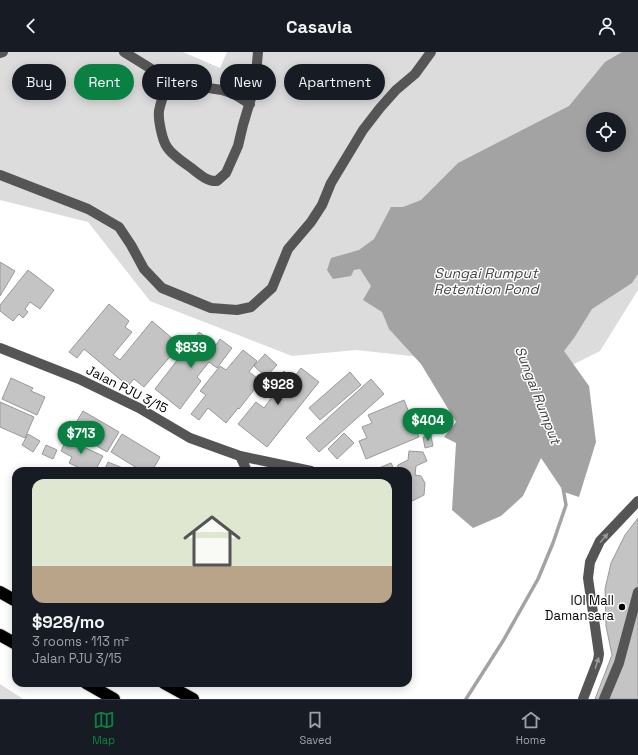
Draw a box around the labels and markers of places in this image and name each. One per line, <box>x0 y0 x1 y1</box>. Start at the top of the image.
pin: $839 <box>167 335 215 369</box>
pin: $928 <box>254 372 302 406</box>
pin: $404 <box>404 408 452 442</box>
pin: $713 <box>57 421 105 455</box>
place label: IOI Mall Damansara <box>545 592 615 624</box>
marker: IOI Mall Damansara <box>617 602 627 612</box>

